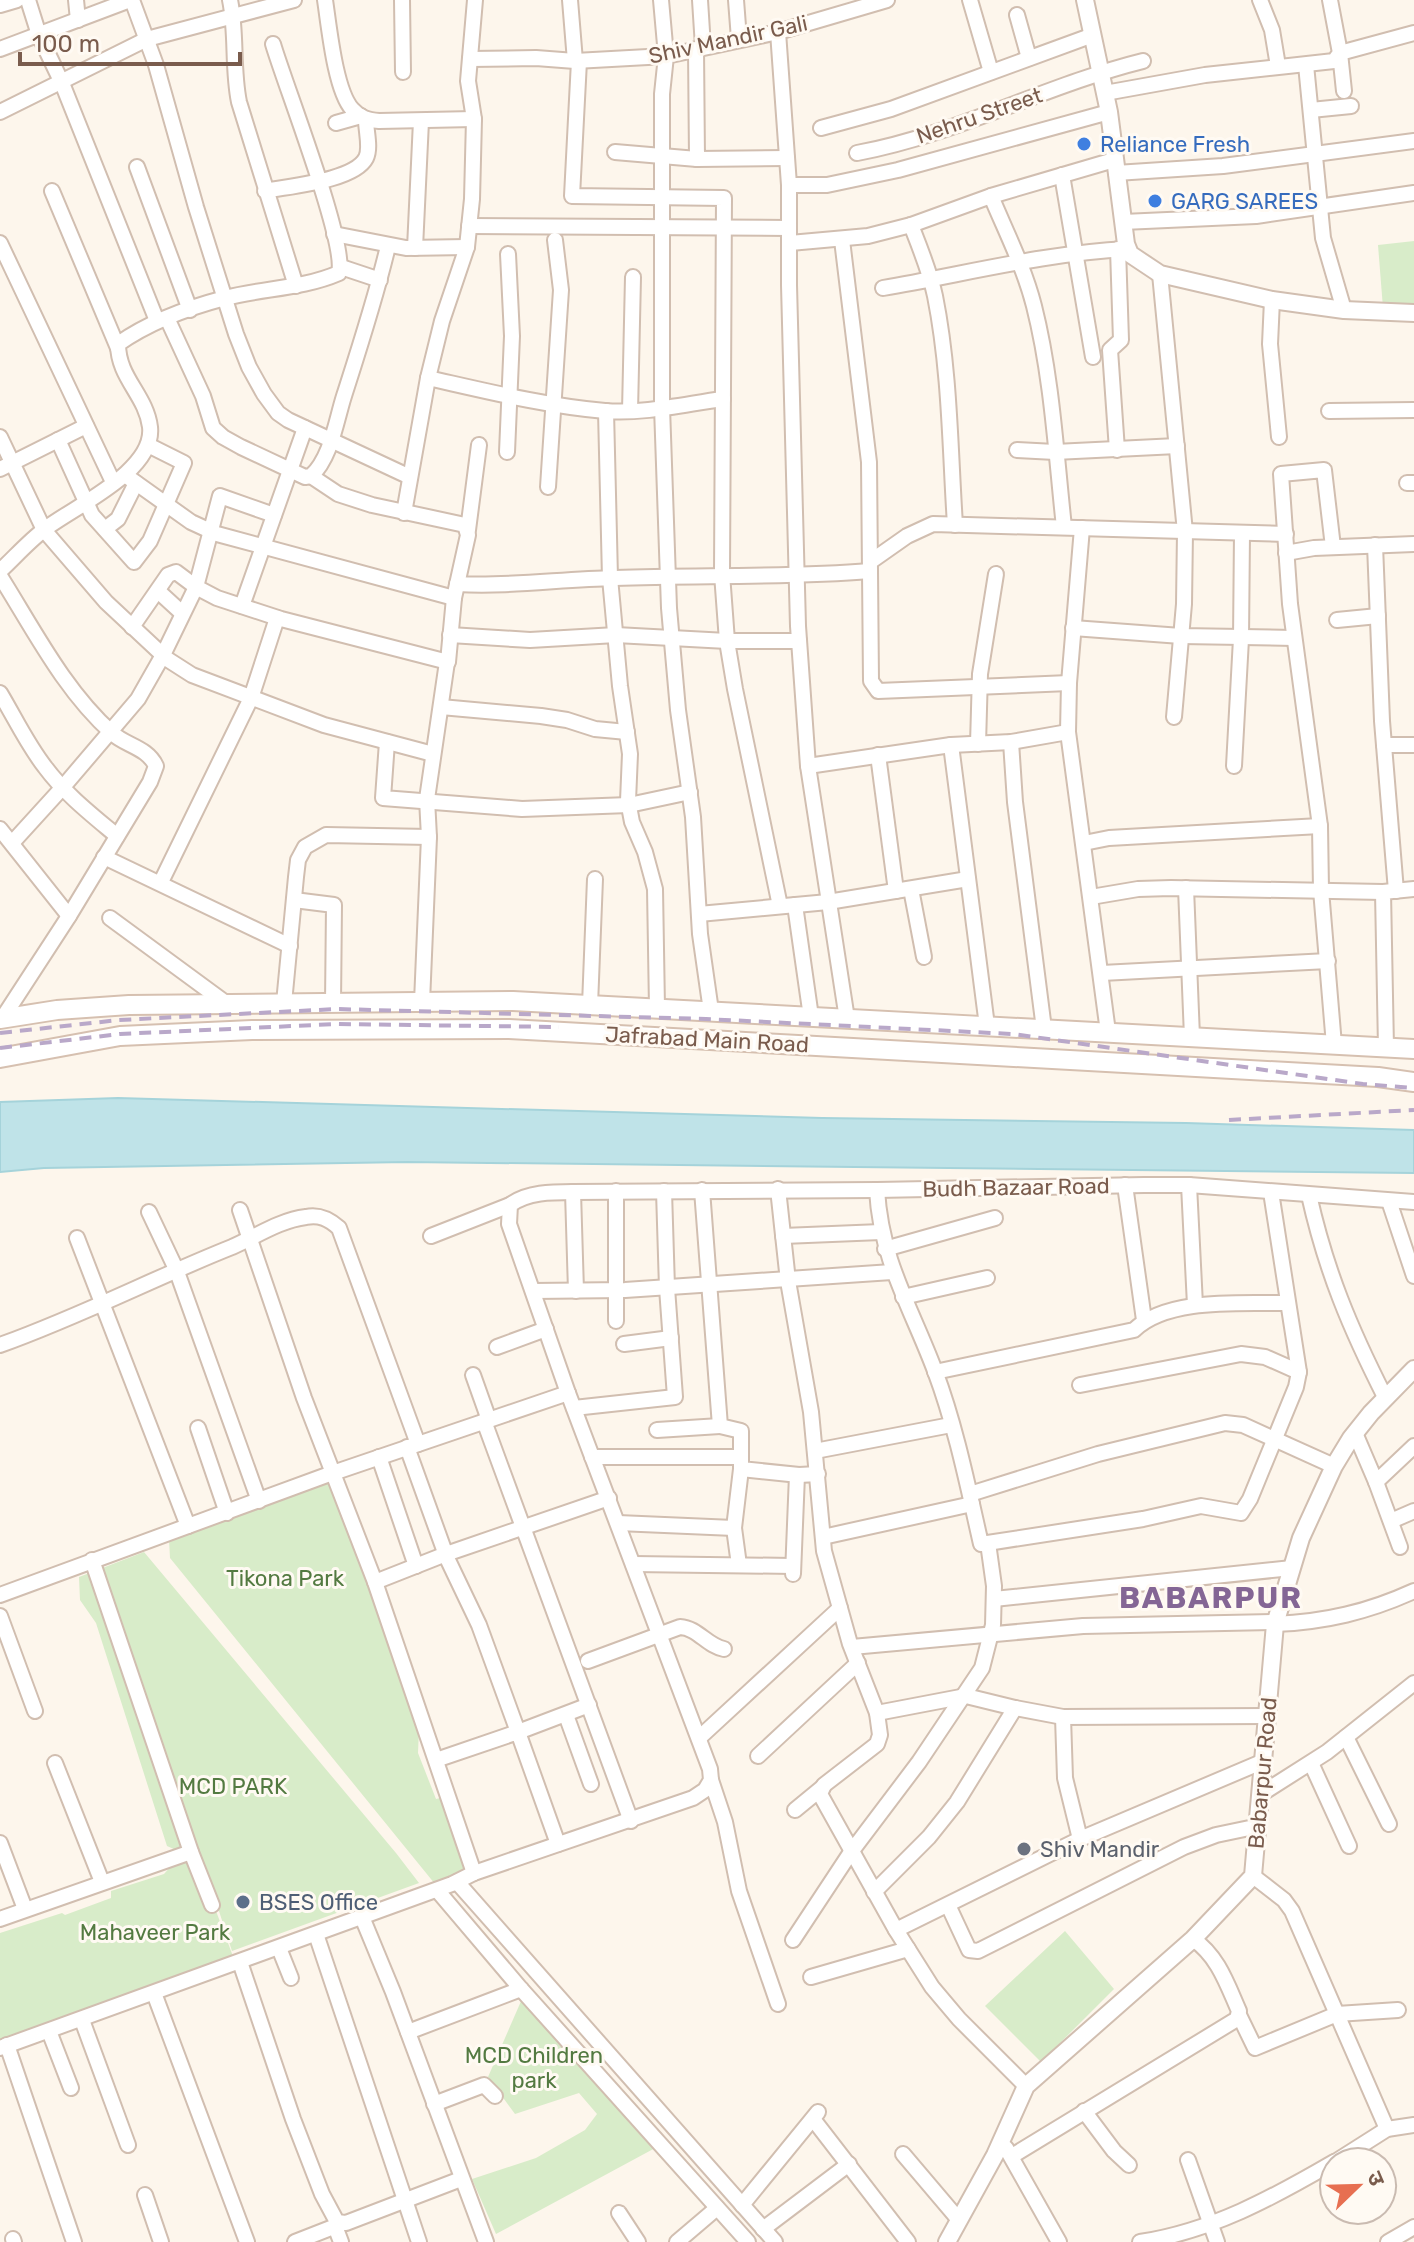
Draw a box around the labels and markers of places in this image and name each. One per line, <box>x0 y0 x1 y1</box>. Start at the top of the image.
place label: Reliance Fresh <box>1100 131 1250 158</box>
marker: Reliance Fresh <box>1075 135 1093 153</box>
place label: GARG SAREES <box>1171 188 1318 215</box>
marker: GARG SAREES <box>1146 192 1164 210</box>
place label: Shiv Mandir <box>1040 1836 1160 1863</box>
marker: Shiv Mandir <box>1015 1840 1033 1858</box>
place label: BSES Office <box>259 1889 378 1916</box>
marker: BSES Office <box>234 1893 252 1911</box>

